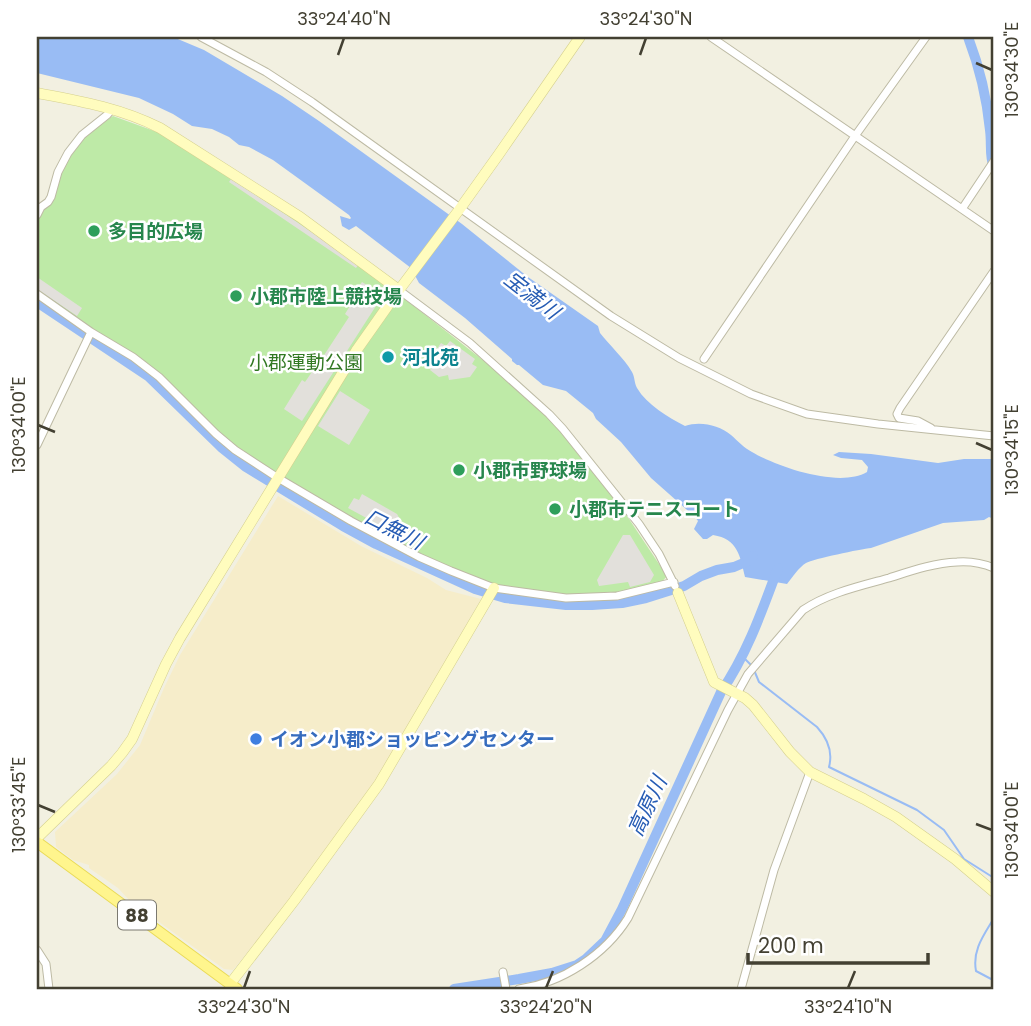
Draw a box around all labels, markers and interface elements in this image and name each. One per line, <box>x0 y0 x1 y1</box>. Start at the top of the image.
text: 33°24'40"N <box>297 6 391 31</box>
text: 33°24'30"N <box>600 6 692 31</box>
text: 130°34'30"E <box>999 22 1024 118</box>
place label: 多目的広場 <box>108 218 203 245</box>
marker: 多目的広場 <box>86 223 102 239</box>
water label: 宝満川 <box>498 264 567 327</box>
place label: 小郡市陸上競技場 <box>250 283 402 310</box>
marker: 小郡市陸上競技場 <box>228 288 244 304</box>
place label: 河北苑 <box>402 344 459 371</box>
park label: 小郡運動公園 <box>249 349 363 376</box>
marker: 河北苑 <box>380 349 396 365</box>
text: 130°34'00"E <box>6 377 31 473</box>
text: 130°34'15"E <box>999 404 1024 496</box>
place label: 小郡市野球場 <box>473 457 587 484</box>
marker: 小郡市野球場 <box>451 462 467 478</box>
place label: 小郡市テニスコート <box>569 496 740 523</box>
marker: 小郡市テニスコート <box>547 501 563 517</box>
water label: 口無川 <box>359 502 430 557</box>
place label: イオン小郡ショッピングセンター <box>270 726 555 753</box>
marker: イオン小郡ショッピングセンター <box>248 731 264 747</box>
text: 130°33'45"E <box>6 757 31 853</box>
water label: 高原川 <box>621 770 674 841</box>
text: 130°34'00"E <box>999 782 1024 878</box>
road number: 88 <box>118 900 156 930</box>
scale bar <box>748 921 928 965</box>
text: 200 m <box>758 931 824 960</box>
text: 33°24'30"N <box>198 994 290 1019</box>
text: 33°24'20"N <box>500 994 592 1019</box>
text: 33°24'10"N <box>804 994 892 1019</box>

